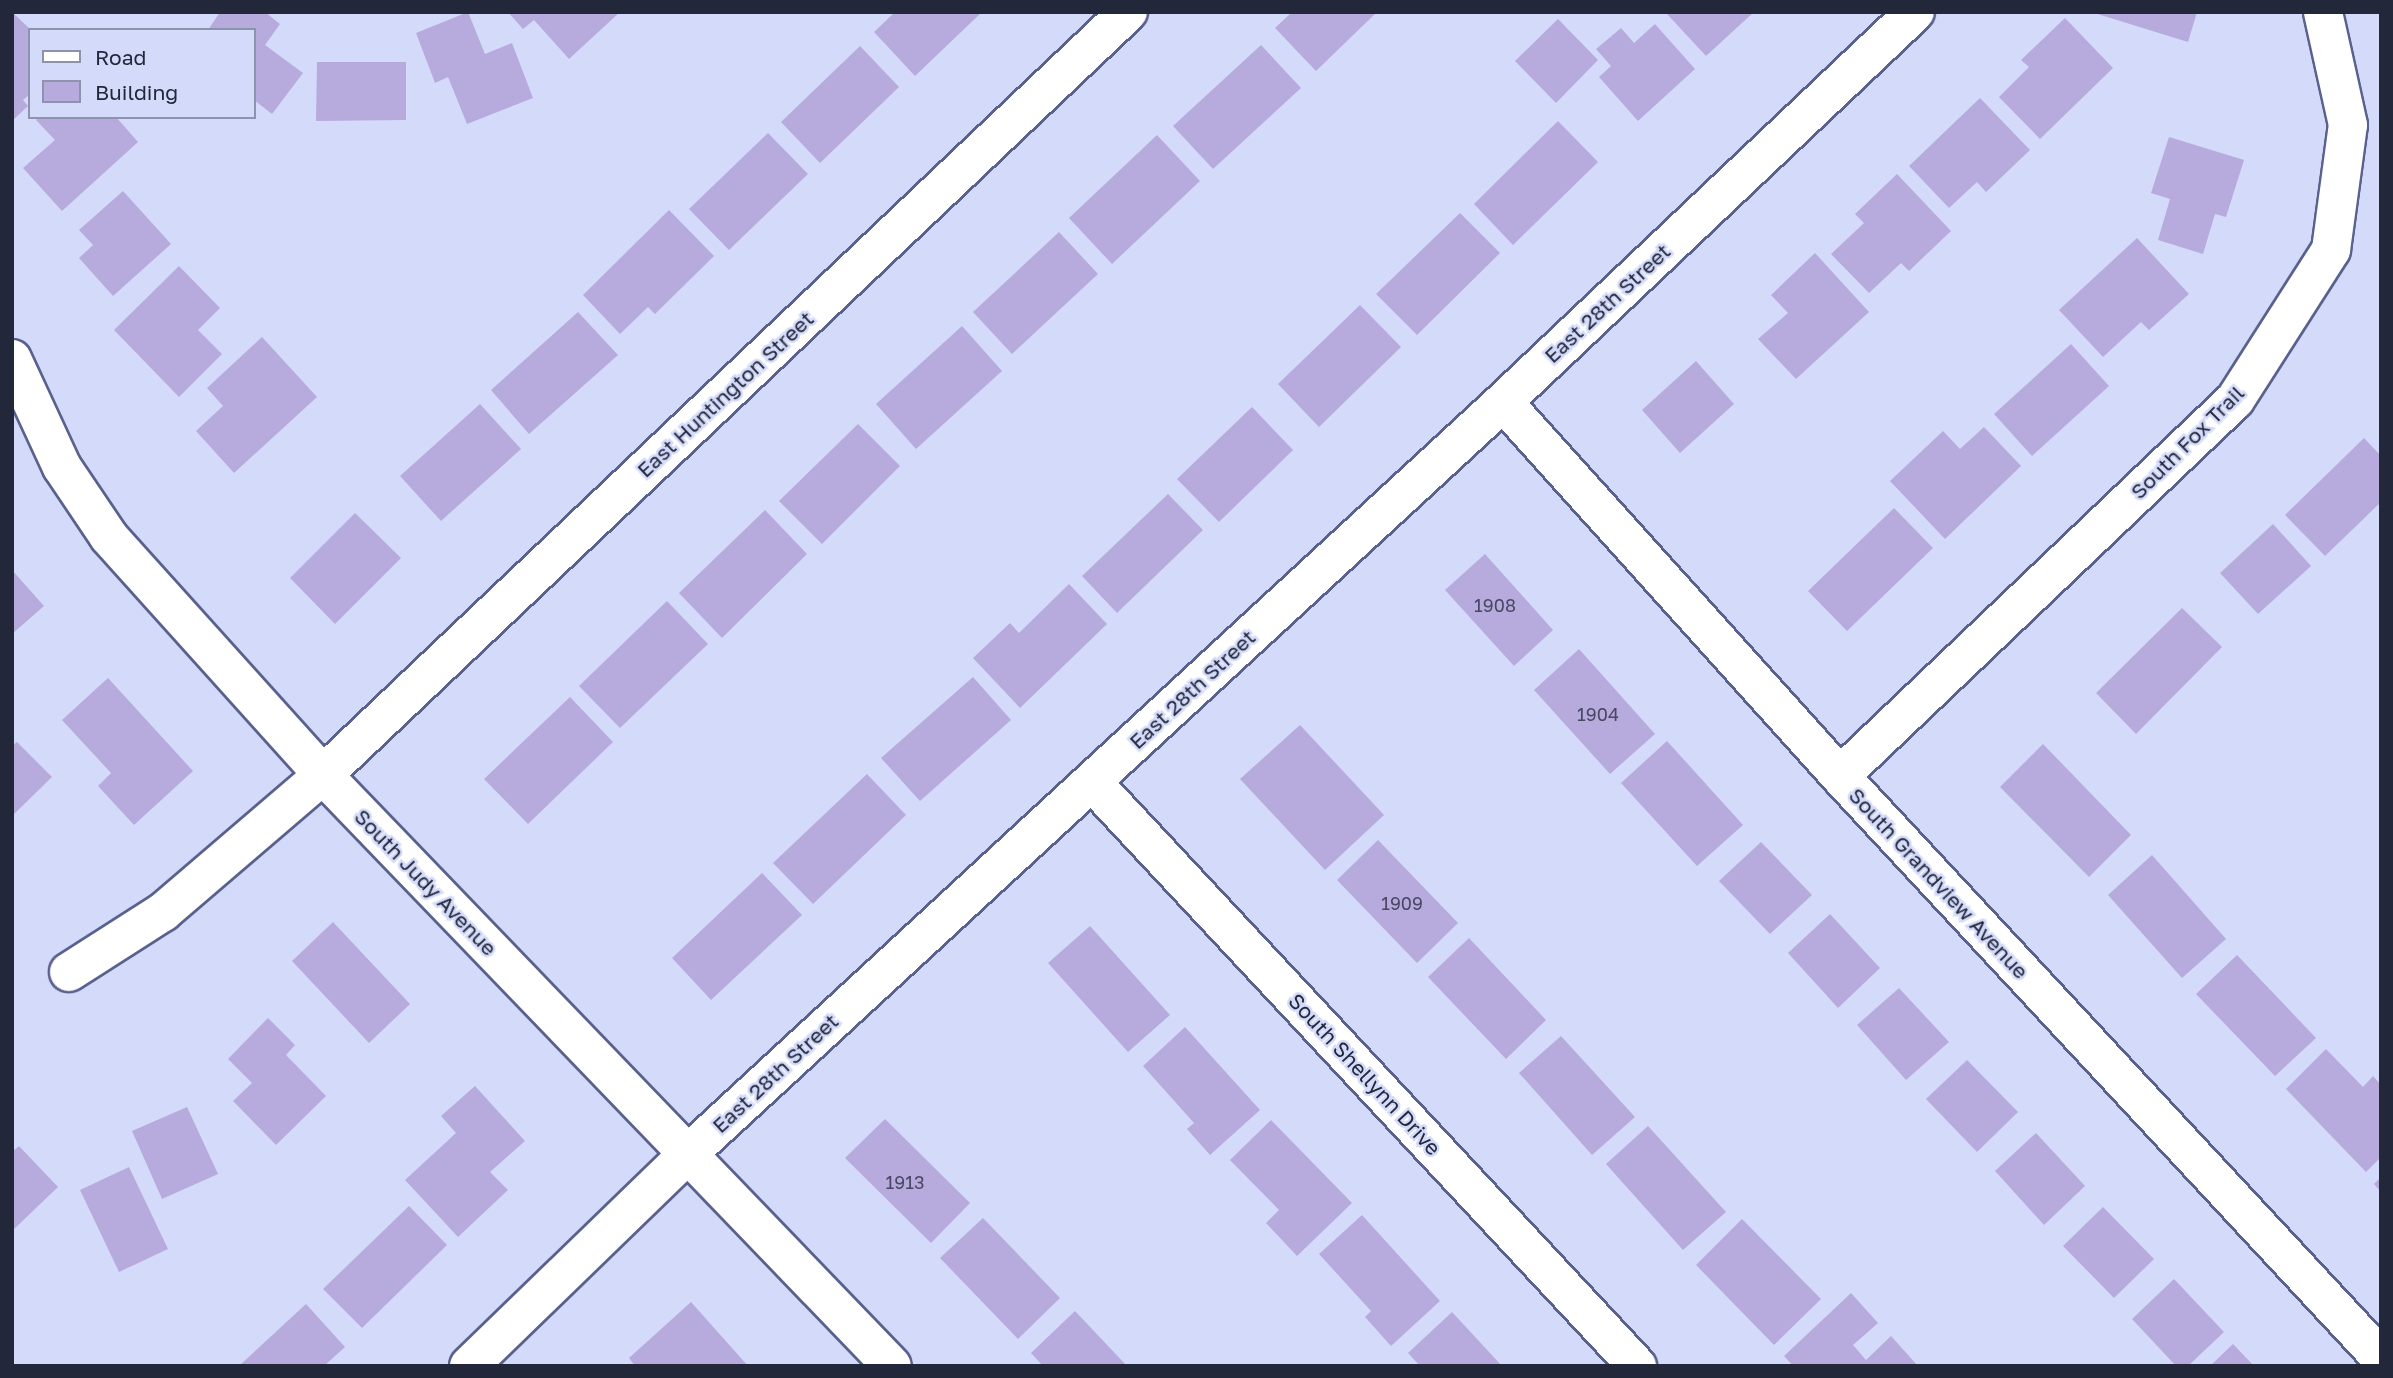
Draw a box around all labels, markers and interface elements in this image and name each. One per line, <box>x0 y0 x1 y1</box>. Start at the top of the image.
legend <box>28 28 256 119</box>
text: Road <box>95 44 146 70</box>
text: Building <box>95 79 178 105</box>
street label: East 28th Street <box>1539 238 1675 368</box>
street label: East Huntington Street <box>632 306 818 482</box>
street label: South Fox Trail <box>2125 380 2249 504</box>
house number: 1908 <box>1474 594 1516 616</box>
street label: East 28th Street <box>1124 624 1260 754</box>
house number: 1904 <box>1577 703 1619 725</box>
street label: South Grandview Avenue <box>1844 782 2034 984</box>
street label: South Judy Avenue <box>350 804 502 960</box>
house number: 1909 <box>1381 892 1423 914</box>
street label: South Shellynn Drive <box>1284 988 1446 1160</box>
street label: East 28th Street <box>707 1008 843 1138</box>
house number: 1913 <box>886 1171 924 1193</box>

